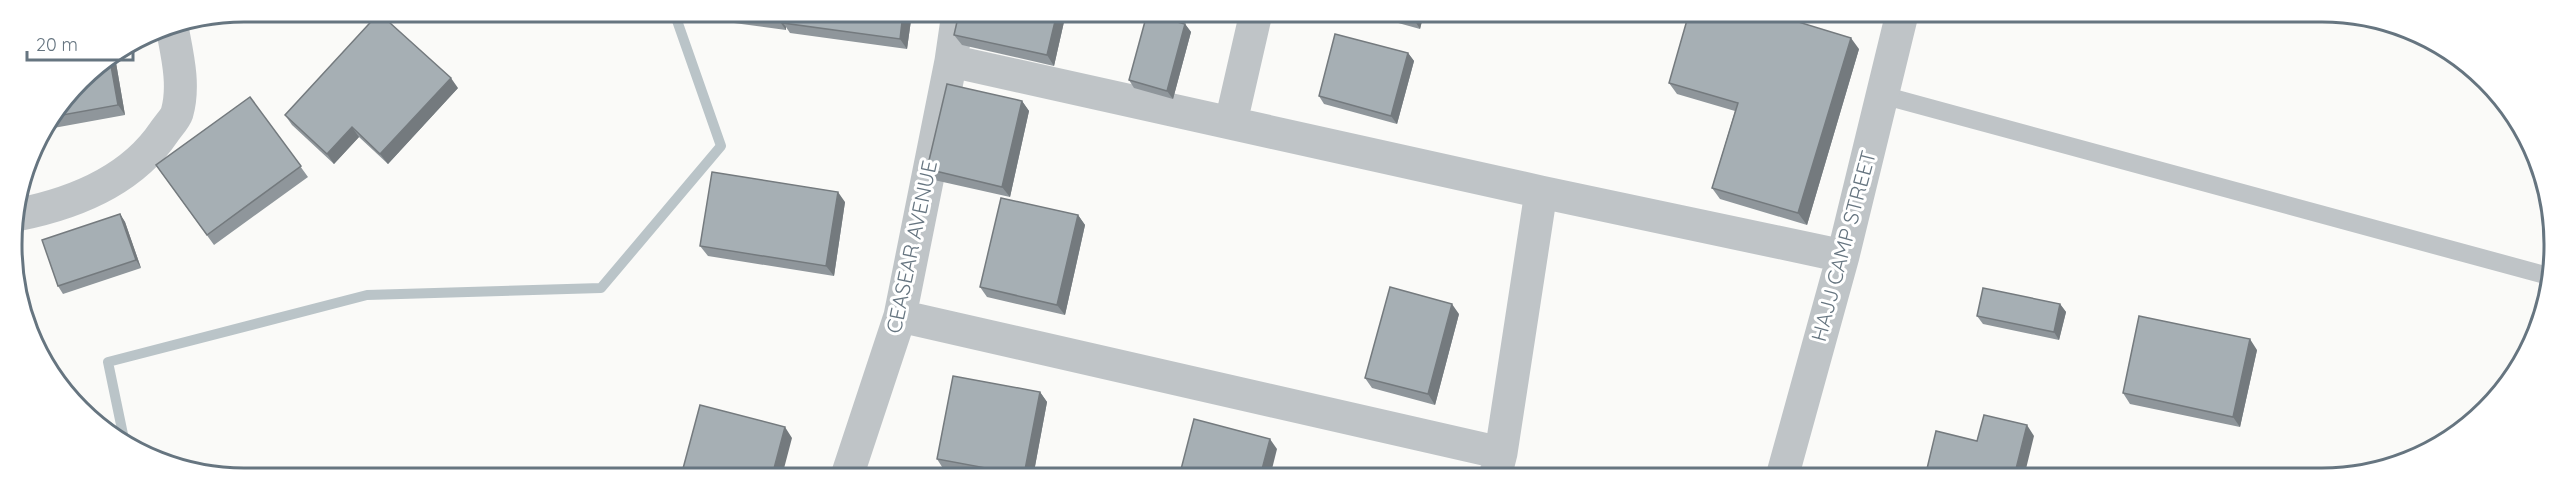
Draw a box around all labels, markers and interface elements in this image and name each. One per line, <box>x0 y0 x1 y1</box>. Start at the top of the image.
scale bar <box>27 24 134 62</box>
text: 20 m <box>36 33 78 56</box>
street label: HAJJ CAMP STREET <box>1805 147 1881 344</box>
street label: CEASEAR AVENUE <box>880 158 942 336</box>

